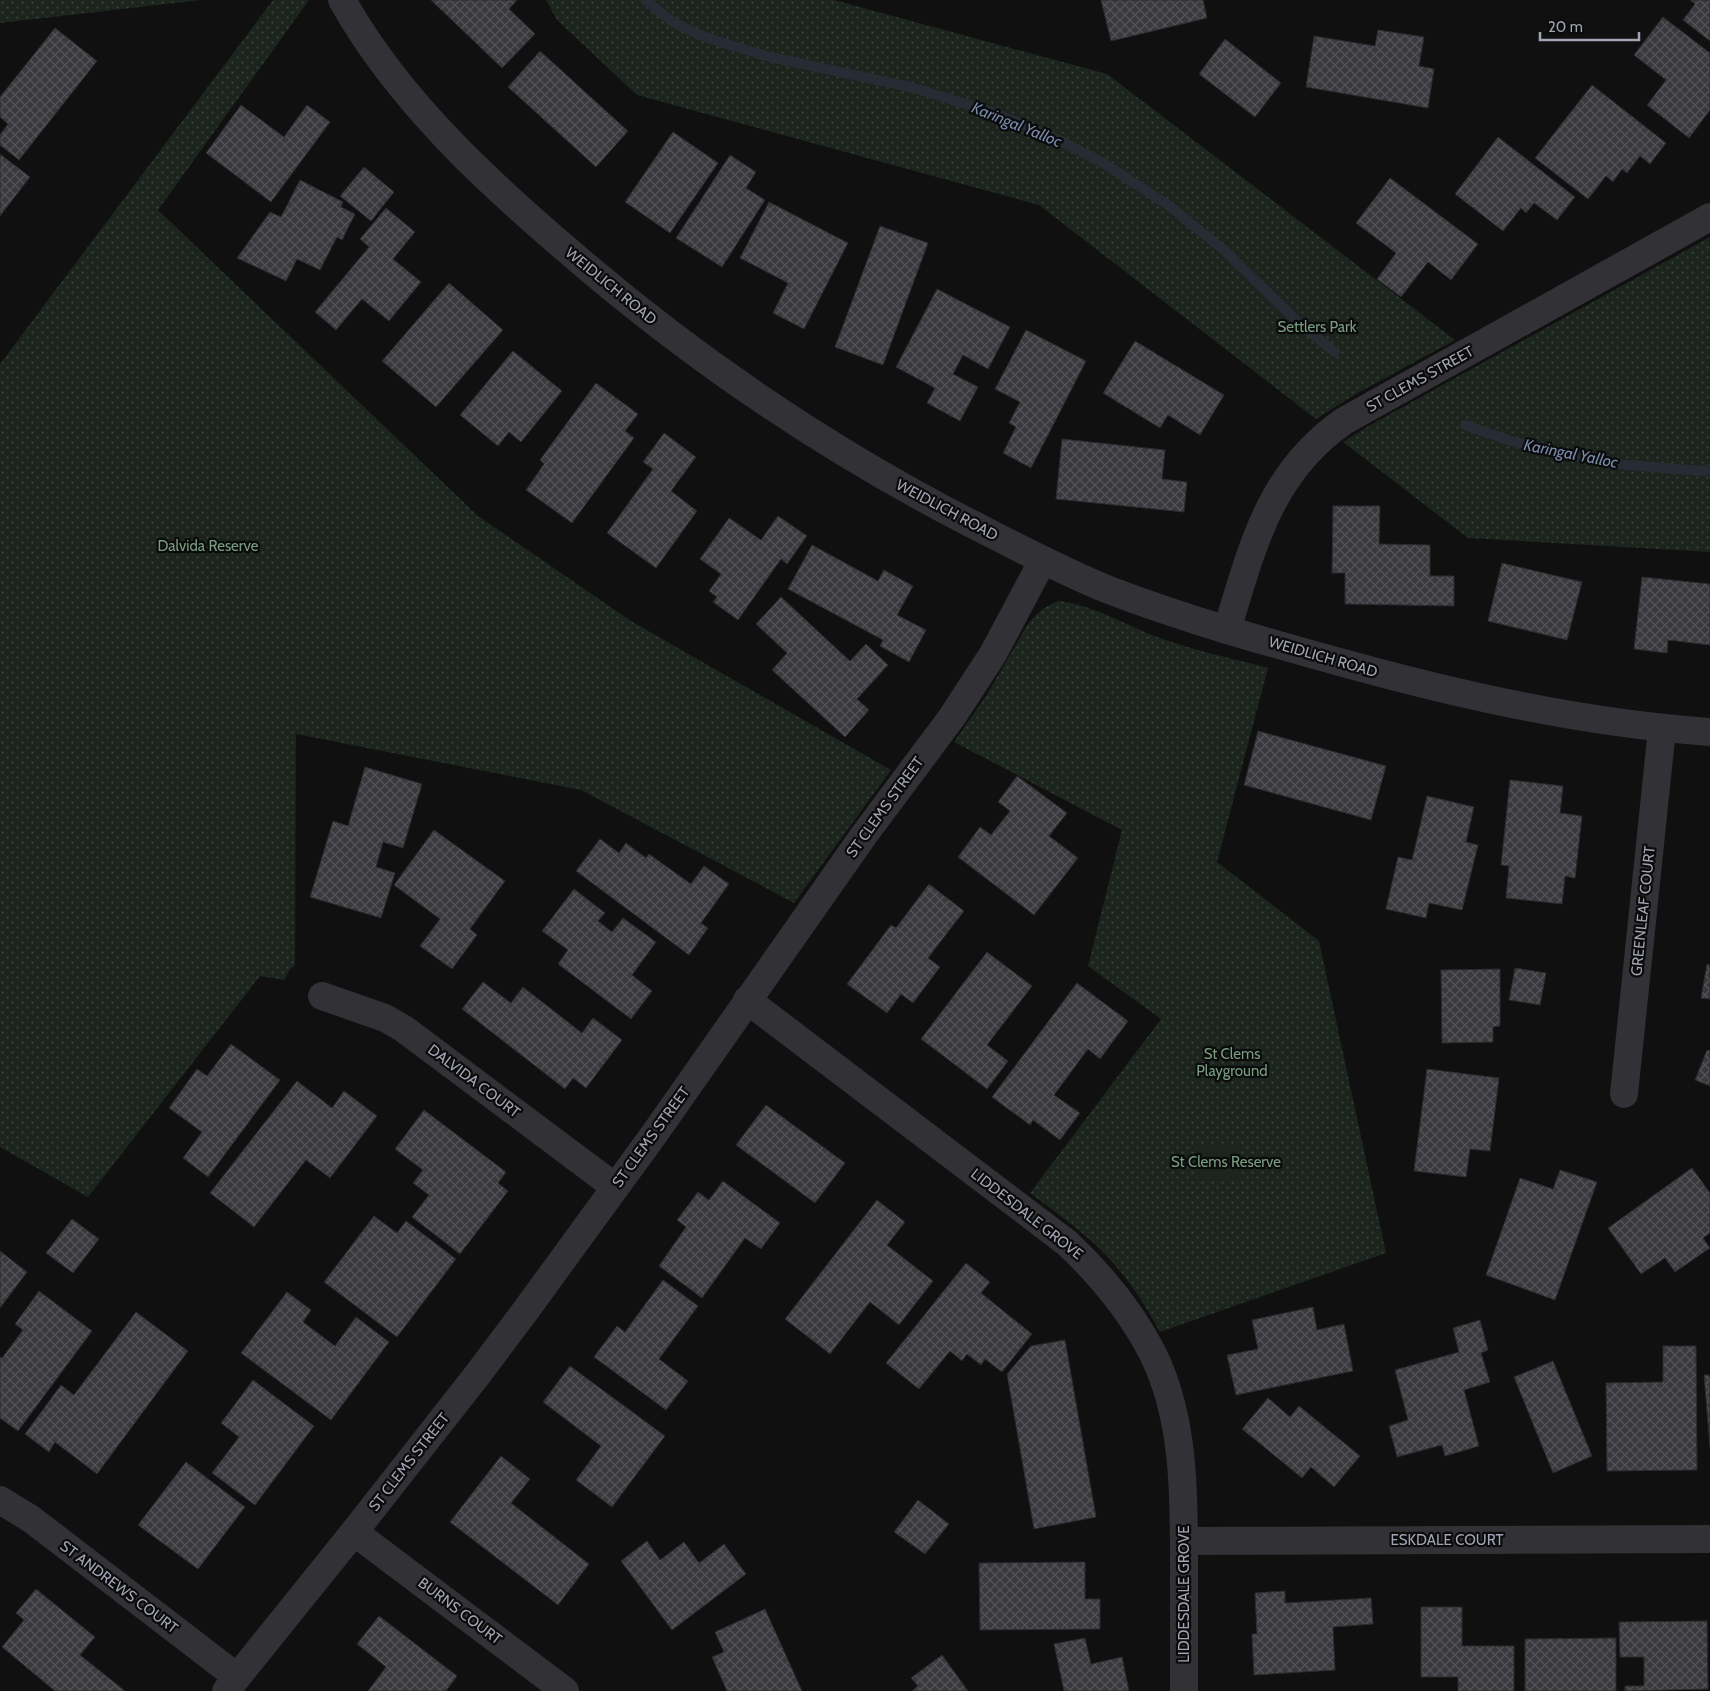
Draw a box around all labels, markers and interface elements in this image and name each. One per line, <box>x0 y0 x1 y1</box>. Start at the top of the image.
scale bar <box>1540 10 1639 42</box>
text: 20 m <box>1548 18 1583 36</box>
water label: Karingal Yalloc <box>969 98 1065 151</box>
street label: WEIDLICH ROAD <box>562 244 660 328</box>
park label: Settlers Park <box>1277 318 1357 336</box>
street label: ST CLEMS STREET <box>1363 342 1477 416</box>
water label: Karingal Yalloc <box>1522 435 1620 472</box>
street label: WEIDLICH ROAD <box>893 476 1001 544</box>
park label: Dalvida Reserve <box>158 537 259 555</box>
street label: WEIDLICH ROAD <box>1267 633 1380 681</box>
street label: ST CLEMS STREET <box>842 753 928 861</box>
street label: GREENLEAF COURT <box>1627 845 1659 977</box>
street label: DALVIDA COURT <box>424 1041 524 1121</box>
park label: St Clems Playground <box>1196 1045 1268 1080</box>
street label: ST CLEMS STREET <box>608 1083 694 1191</box>
park label: St Clems Reserve <box>1171 1153 1281 1171</box>
street label: LIDDESDALE GROVE <box>967 1165 1087 1263</box>
street label: ST CLEMS STREET <box>365 1409 453 1515</box>
street label: LIDDESDALE GROVE <box>1175 1525 1193 1663</box>
street label: ESKDALE COURT <box>1390 1531 1504 1549</box>
street label: ST ANDREWS COURT <box>57 1537 181 1637</box>
street label: BURNS COURT <box>415 1574 505 1648</box>

